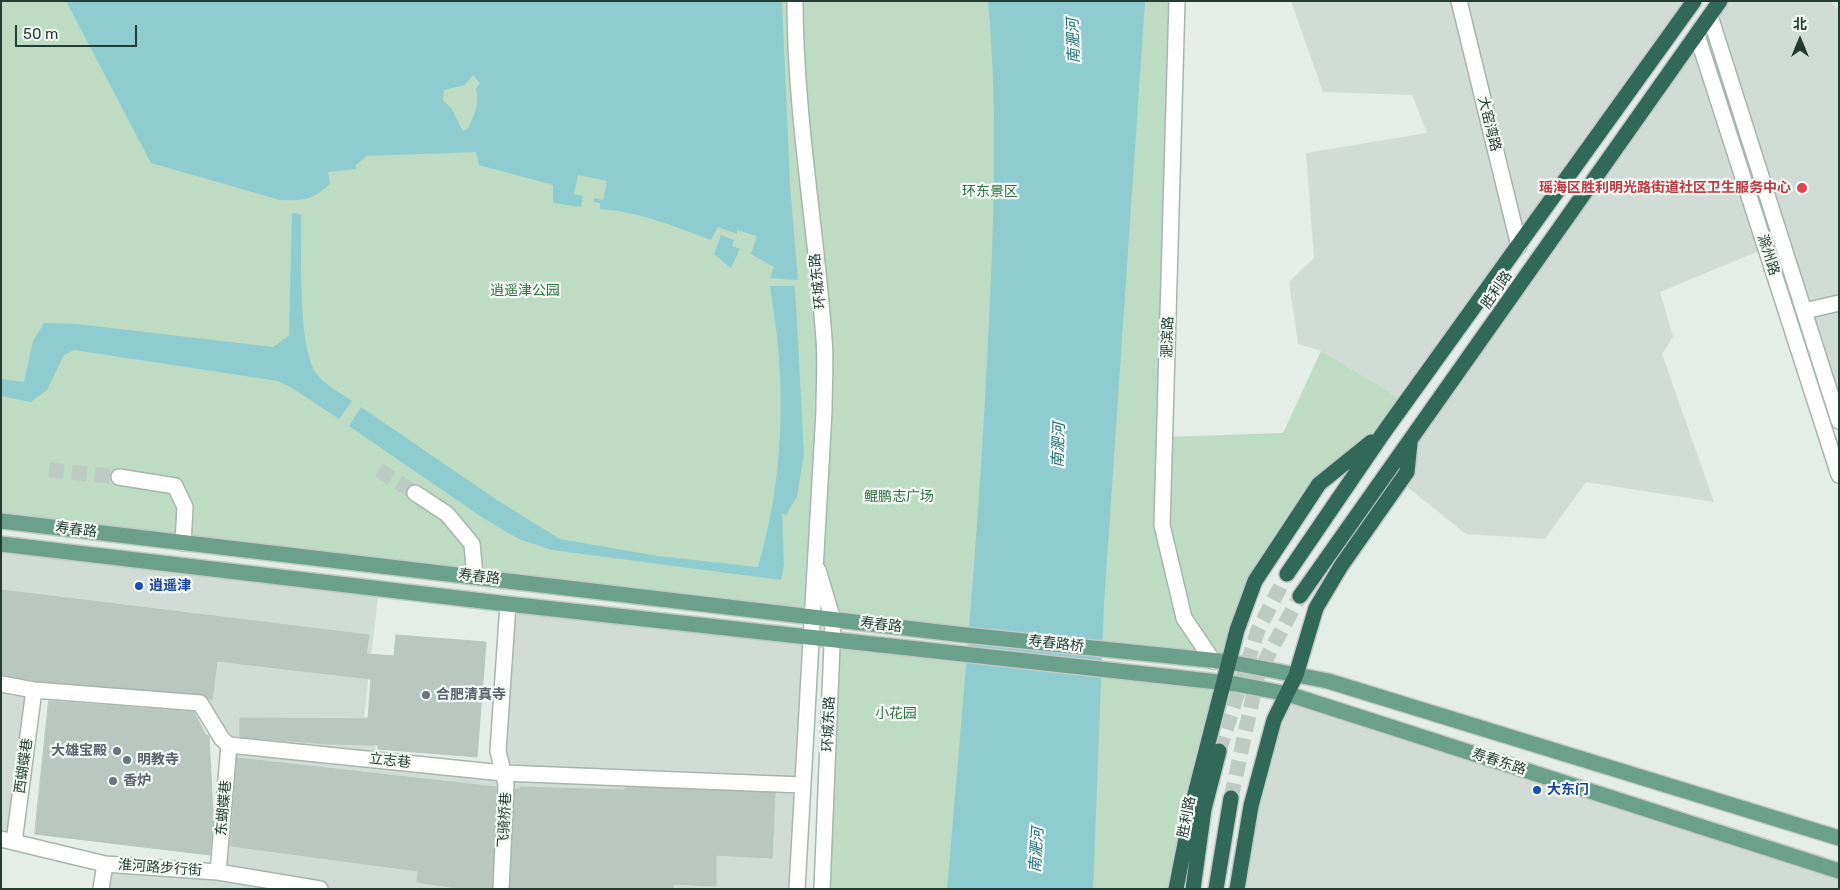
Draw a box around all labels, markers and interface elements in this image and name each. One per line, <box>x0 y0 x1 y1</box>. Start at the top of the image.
scale bar <box>18 15 140 47</box>
north arrow <box>1775 15 1825 65</box>
text: 北 <box>1793 16 1807 33</box>
water label: 南淝河 <box>1064 18 1084 64</box>
text: 50 m <box>23 25 58 43</box>
street label: 大窑湾路 <box>1474 95 1504 153</box>
place label: 瑶海区胜利明光路街道社区卫生服务中心 <box>1539 180 1791 196</box>
marker: 瑶海区胜利明光路街道社区卫生服务中心 <box>1795 181 1809 195</box>
park label: 环东景区 <box>962 184 1018 200</box>
street label: 滁州路 <box>1754 232 1782 278</box>
street label: 环城东路 <box>807 252 829 310</box>
street label: 胜利路 <box>1478 268 1516 312</box>
park label: 逍遥津公园 <box>490 283 560 299</box>
street label: 淝滨路 <box>1159 316 1177 358</box>
water label: 南淝河 <box>1049 422 1069 468</box>
park label: 鲲鹏志广场 <box>864 489 934 505</box>
street label: 寿春路 <box>54 519 98 541</box>
street label: 寿春路 <box>457 566 501 588</box>
place label: 逍遥津 <box>149 578 191 594</box>
marker: 逍遥津 <box>133 580 145 592</box>
street label: 寿春路 <box>859 614 903 636</box>
street label: 寿春路桥 <box>1027 633 1085 655</box>
place label: 合肥清真寺 <box>436 687 506 703</box>
marker: 合肥清真寺 <box>420 689 432 701</box>
street label: 环城东路 <box>820 696 838 752</box>
park label: 小花园 <box>875 706 917 722</box>
street label: 西蝴蝶巷 <box>12 737 36 795</box>
place label: 大雄宝殿 <box>51 743 107 759</box>
marker: 大雄宝殿 <box>111 745 123 757</box>
street label: 寿春东路 <box>1470 745 1528 779</box>
street label: 立志巷 <box>368 750 412 772</box>
place label: 明教寺 <box>137 752 179 768</box>
marker: 明教寺 <box>121 754 133 766</box>
place label: 香炉 <box>123 773 151 789</box>
marker: 香炉 <box>107 775 119 787</box>
street label: 东蝴蝶巷 <box>213 779 235 837</box>
place label: 大东门 <box>1547 782 1589 798</box>
marker: 大东门 <box>1531 784 1543 796</box>
street label: 飞骑桥巷 <box>495 792 515 848</box>
street label: 胜利路 <box>1175 795 1199 839</box>
water label: 南淝河 <box>1026 827 1048 873</box>
street label: 淮河路步行街 <box>118 857 202 879</box>

